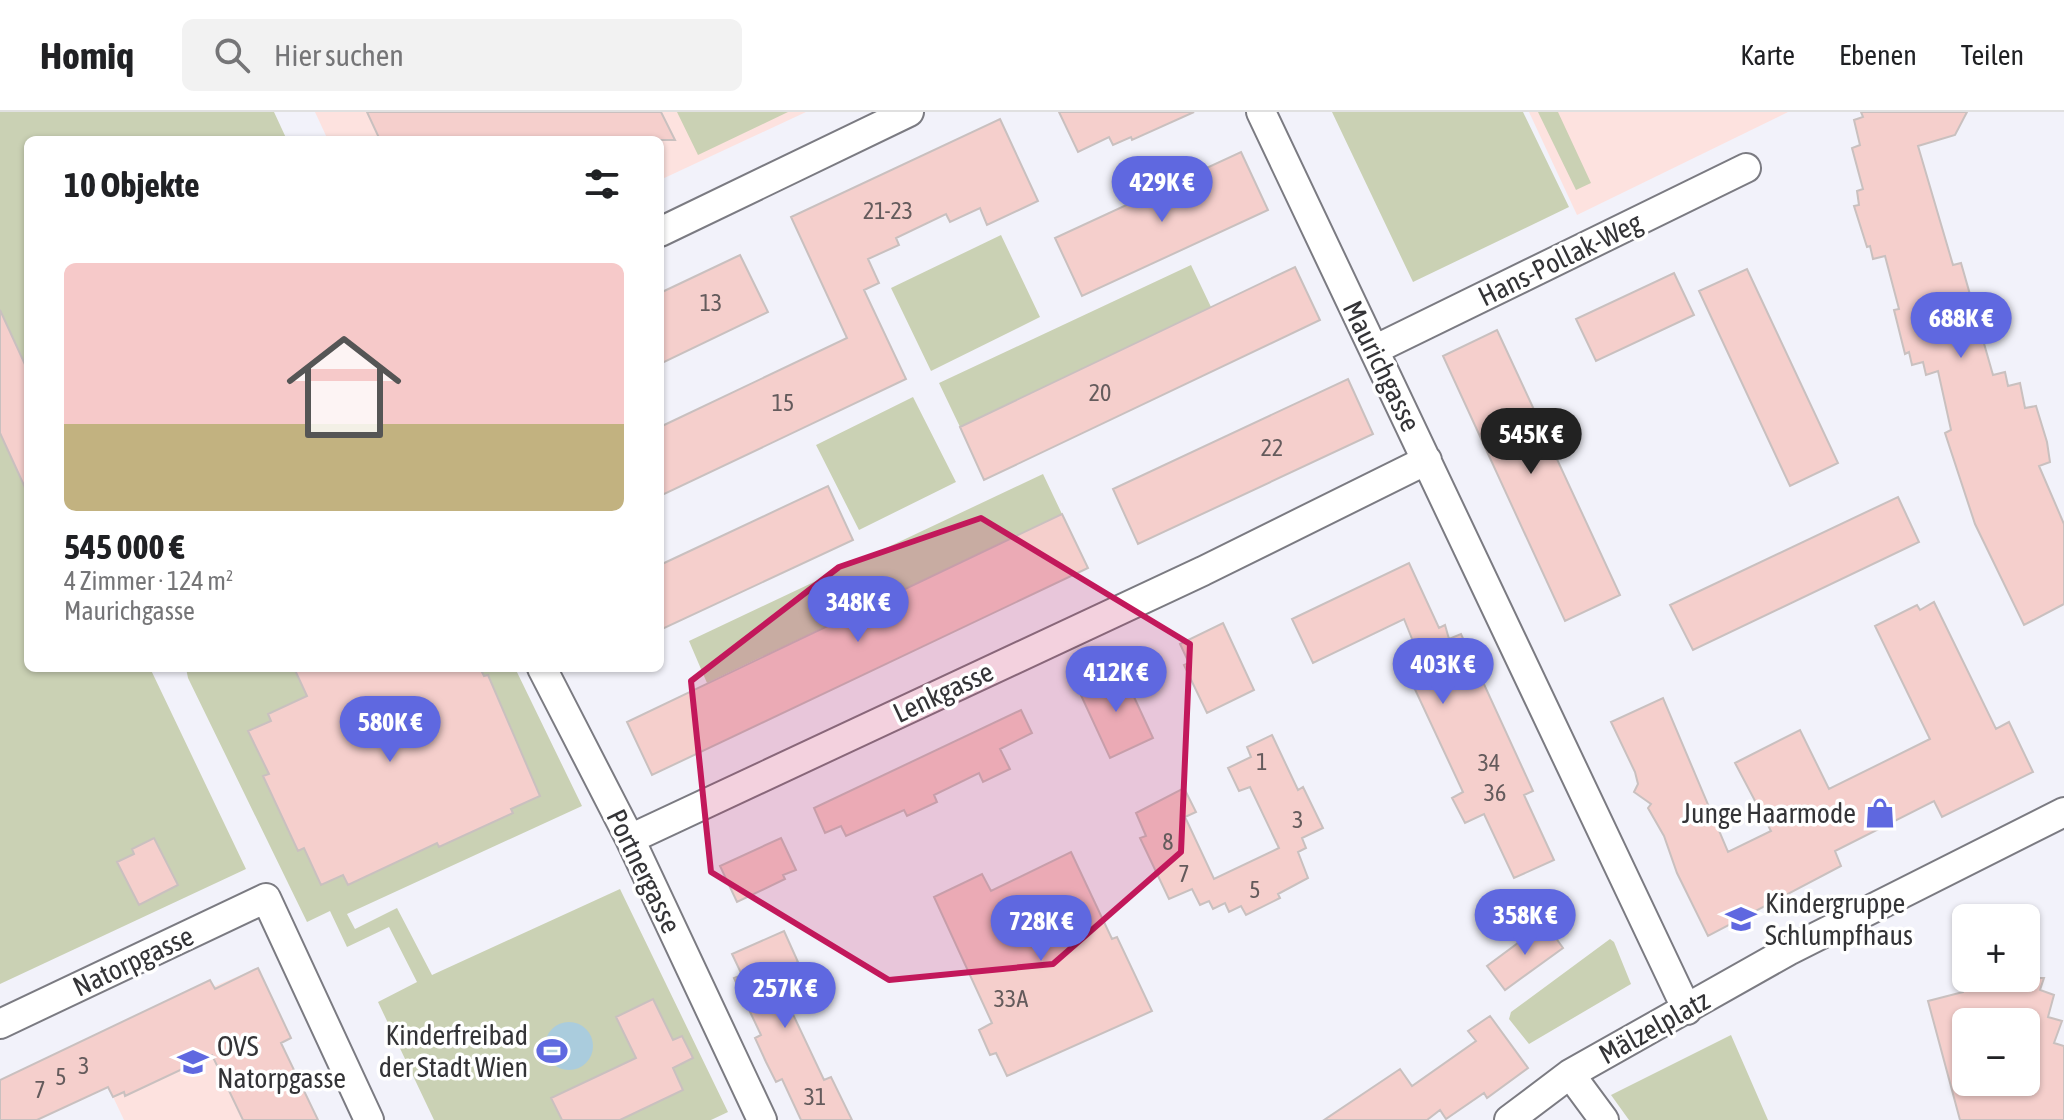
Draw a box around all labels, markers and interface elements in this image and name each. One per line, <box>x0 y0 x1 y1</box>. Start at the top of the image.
search box <box>182 19 742 91</box>
icon: search <box>210 33 254 77</box>
text: Homiq <box>40 34 134 77</box>
text: Hier suchen <box>274 38 404 72</box>
text: Karte <box>1740 39 1795 71</box>
text: Ebenen <box>1839 39 1917 71</box>
text: Teilen <box>1961 39 2024 71</box>
pin: 429K € <box>1097 156 1227 224</box>
icon: filters <box>580 162 624 206</box>
text: 10 Objekte <box>64 165 200 204</box>
text: 429K € <box>1130 167 1194 197</box>
house number: 21-23 <box>863 197 913 224</box>
street label: Hans-Pollak-Weg <box>1473 206 1647 312</box>
house number: 13 <box>700 289 722 316</box>
pin: 688K € <box>1896 292 2026 360</box>
street label: Maurichgasse <box>1337 296 1427 436</box>
text: 688K € <box>1929 303 1993 333</box>
icon: home <box>272 315 416 459</box>
house number: 20 <box>1089 379 1111 406</box>
house number: 15 <box>772 389 794 416</box>
pin: 545K € <box>1466 408 1596 476</box>
text: 545K € <box>1499 419 1563 449</box>
house number: 22 <box>1261 434 1283 461</box>
text: 545 000 € <box>64 527 185 566</box>
text: 4 Zimmer · 124 m² <box>64 566 233 596</box>
pin: 348K € <box>793 576 923 644</box>
text: 348K € <box>826 587 890 617</box>
text: Maurichgasse <box>64 596 195 626</box>
pin: 403K € <box>1378 638 1508 706</box>
pin: 412K € <box>1051 646 1181 714</box>
text: 403K € <box>1411 649 1475 679</box>
street label: Lenkgasse <box>888 655 998 729</box>
text: 412K € <box>1084 657 1148 687</box>
pin: 580K € <box>325 696 455 764</box>
text: 580K € <box>358 707 422 737</box>
house number: 1 <box>1256 748 1268 775</box>
house number: 34 <box>1478 749 1500 776</box>
house number: 36 <box>1484 779 1506 806</box>
shop icon: Junge Haarmode <box>1863 796 1897 830</box>
place label: Junge Haarmode <box>1682 797 1856 829</box>
street label: Portnergasse <box>600 804 688 938</box>
house number: 3 <box>1292 806 1304 833</box>
house number: 8 <box>1162 828 1174 855</box>
house number: 7 <box>1178 860 1190 887</box>
house number: 5 <box>1249 876 1261 903</box>
place label: Kindergruppe Schlumpfhaus <box>1765 887 1913 951</box>
pin: 358K € <box>1460 889 1590 957</box>
pin: 728K € <box>976 895 1106 963</box>
text: 358K € <box>1493 900 1557 930</box>
school or university icon: Kindergruppe Schlumpfhaus <box>1724 902 1758 936</box>
map controls <box>1952 904 2040 1096</box>
button: + <box>1952 904 2040 992</box>
text: 728K € <box>1009 906 1073 936</box>
street label: Natorpgasse <box>68 919 198 1003</box>
pin: 257K € <box>720 962 850 1030</box>
text: 257K € <box>753 973 817 1003</box>
street label: Mälzelplatz <box>1593 984 1715 1070</box>
house number: 33A <box>994 985 1028 1012</box>
button: − <box>1952 1008 2040 1096</box>
place label: Kinderfreibad der Stadt Wien <box>379 1019 528 1083</box>
place label: OVS Natorpgasse <box>217 1030 346 1094</box>
sports icon: Kinderfreibad der Stadt Wien <box>535 1034 569 1068</box>
school or university icon: OVS Natorpgasse <box>176 1045 210 1079</box>
house number: 3 <box>78 1052 90 1079</box>
house number: 5 <box>55 1063 67 1090</box>
house number: 7 <box>34 1076 46 1103</box>
house number: 31 <box>804 1083 826 1110</box>

